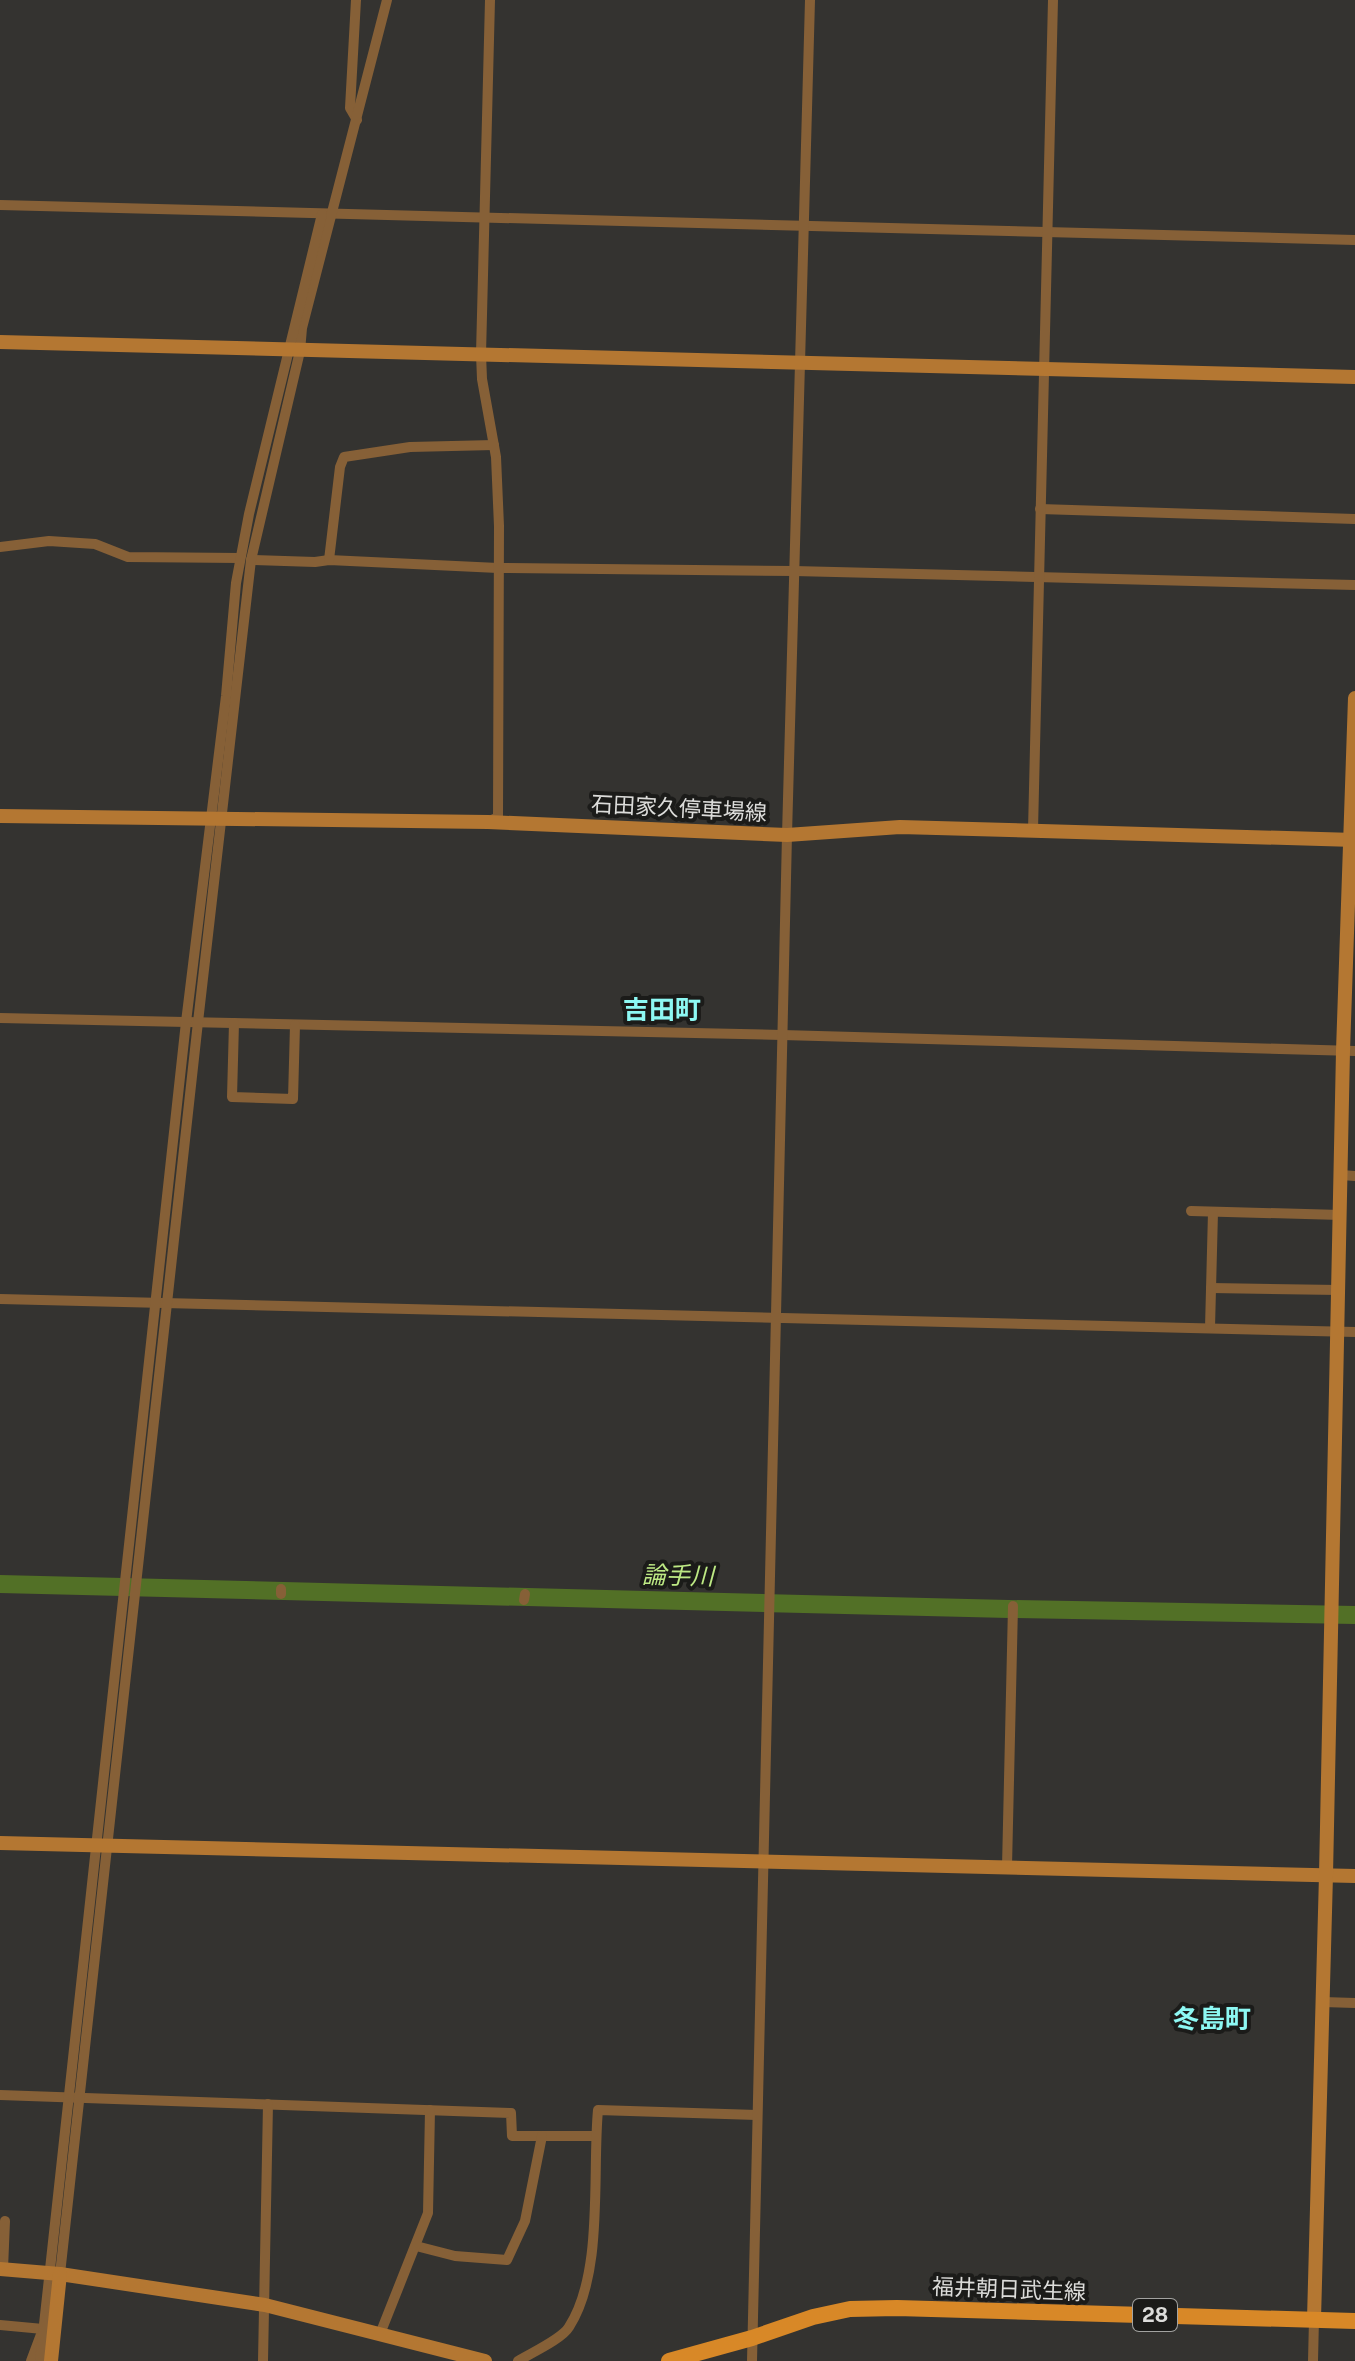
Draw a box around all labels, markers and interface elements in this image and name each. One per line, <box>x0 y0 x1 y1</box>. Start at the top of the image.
street label: 石田家久停車場線 <box>590 790 768 826</box>
district label: 吉田町 <box>623 994 701 1025</box>
water label: 論手川 <box>642 1560 717 1590</box>
district label: 冬島町 <box>1173 2003 1251 2034</box>
street label: 福井朝日武生線 <box>932 2273 1086 2305</box>
road number: 28 <box>1133 2299 1177 2331</box>

